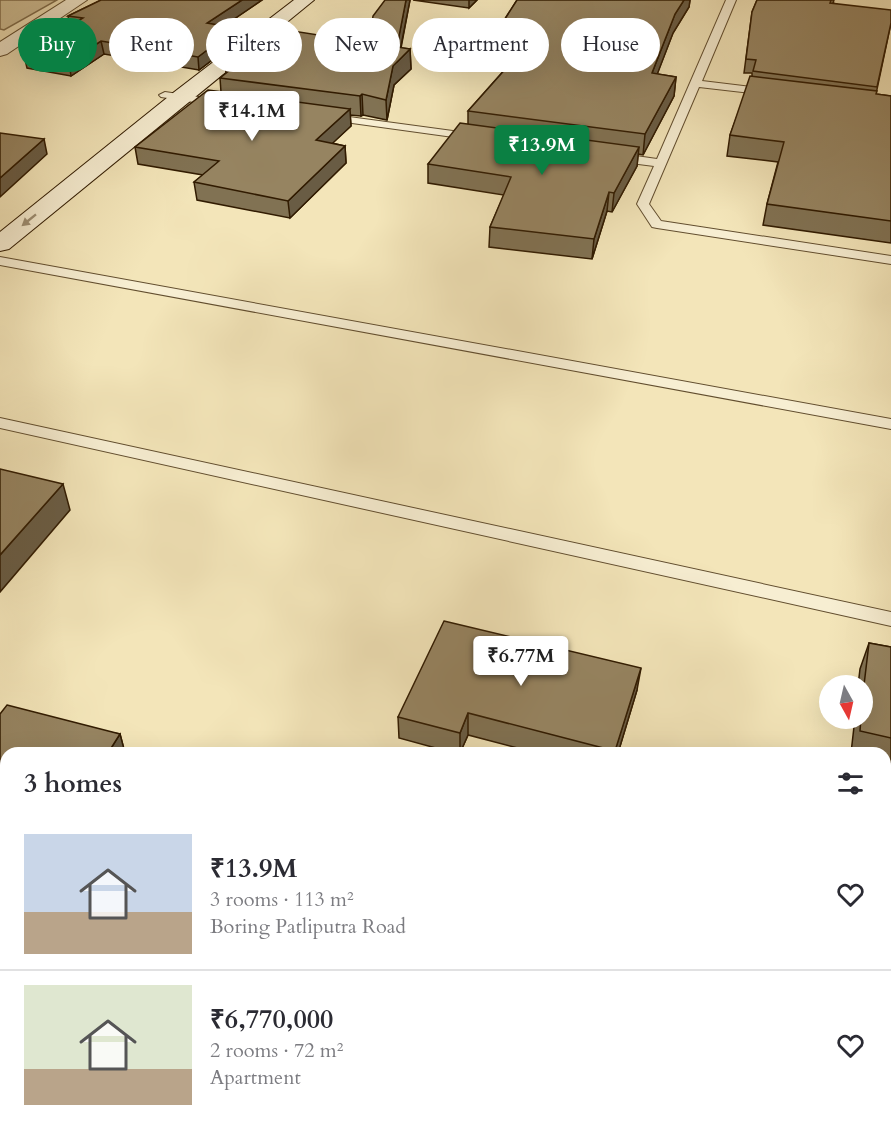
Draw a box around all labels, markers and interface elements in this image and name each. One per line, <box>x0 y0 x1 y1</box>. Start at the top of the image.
chip: Buy <box>18 18 97 72</box>
chip: Rent <box>109 18 194 72</box>
chip: Filters <box>206 18 302 72</box>
chip: New <box>314 18 400 72</box>
chip: Apartment <box>412 18 549 72</box>
chip: House <box>561 18 660 72</box>
pin: ₹14.1M <box>203 91 301 142</box>
text: ₹14.1M <box>218 97 286 124</box>
pin: ₹13.9M <box>493 125 591 176</box>
text: ₹13.9M <box>508 131 576 158</box>
one-way arrow <box>22 213 37 226</box>
pin: ₹6.77M <box>472 636 570 687</box>
text: ₹6.77M <box>487 642 555 669</box>
north arrow <box>819 675 873 729</box>
map controls <box>819 675 873 729</box>
text: 3 homes <box>24 766 122 801</box>
icon: filters <box>834 767 867 800</box>
text: ₹13.9M <box>210 851 298 886</box>
icon: home <box>72 858 144 930</box>
icon: heart <box>834 878 867 911</box>
text: 3 rooms · 113 m² <box>210 886 354 913</box>
text: Boring Patliputra Road <box>210 913 406 940</box>
text: ₹6,770,000 <box>210 1002 333 1037</box>
icon: home <box>72 1009 144 1081</box>
icon: heart <box>834 1029 867 1062</box>
text: 2 rooms · 72 m² <box>210 1037 343 1064</box>
text: Apartment <box>210 1064 301 1091</box>

